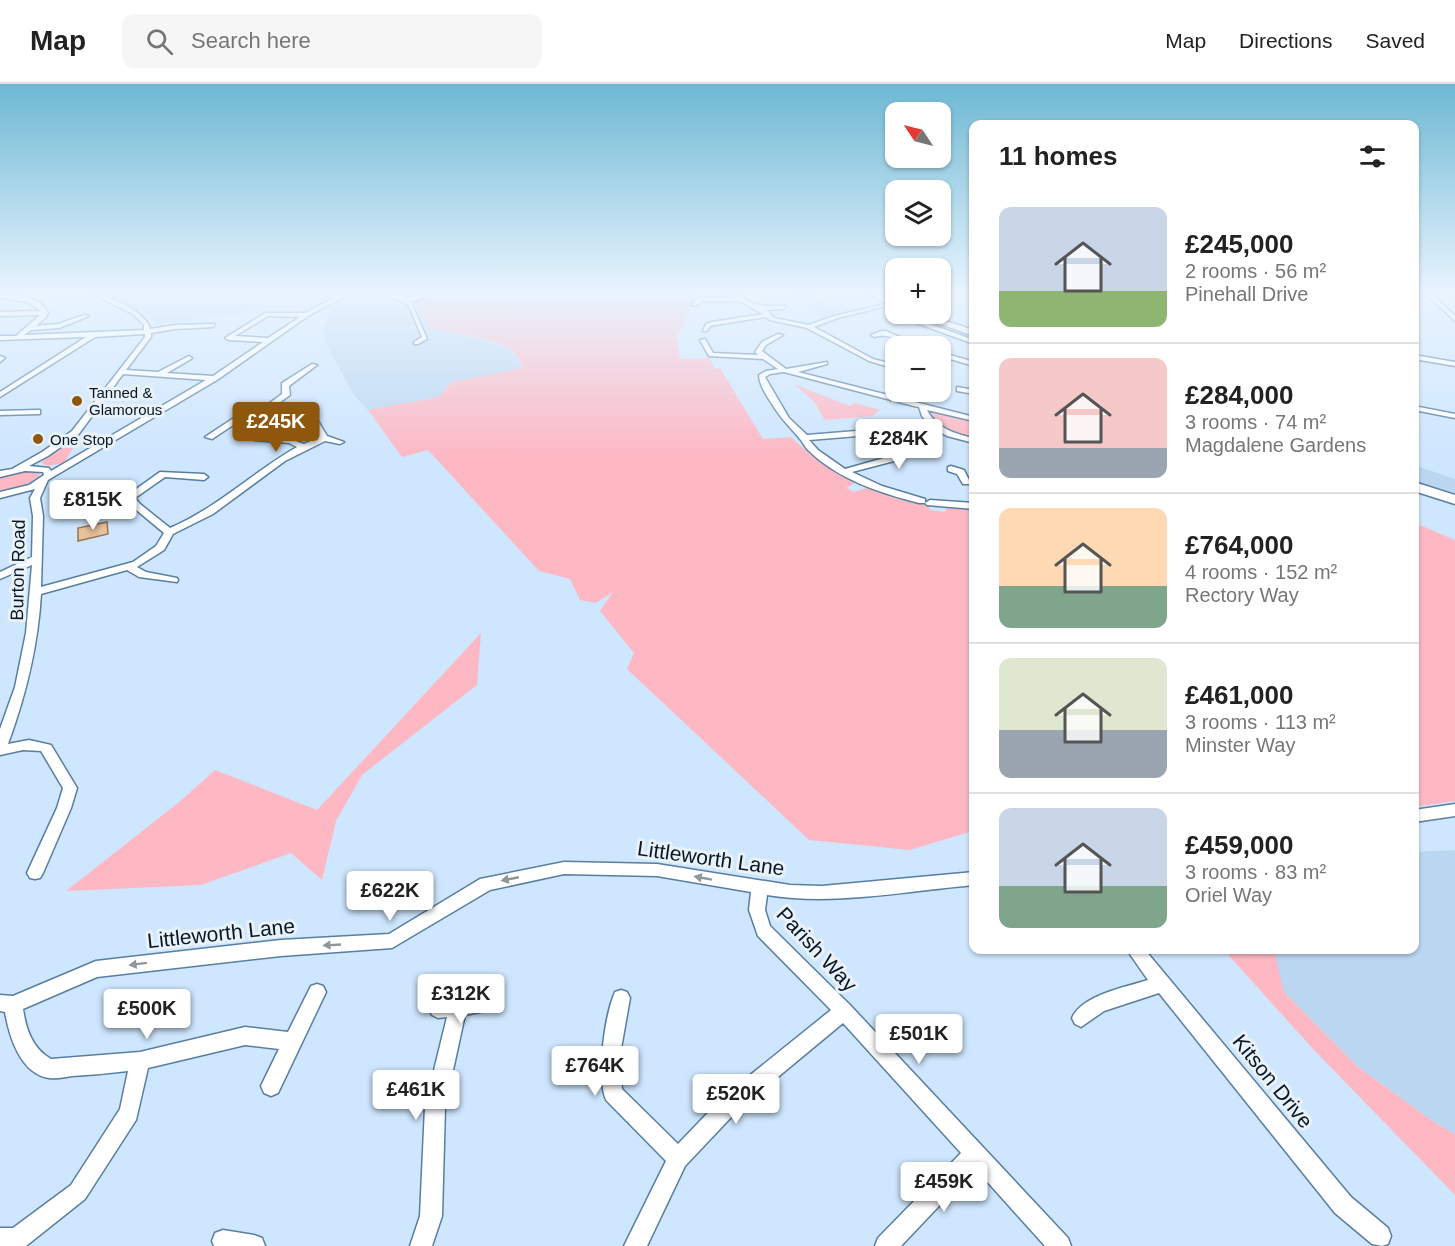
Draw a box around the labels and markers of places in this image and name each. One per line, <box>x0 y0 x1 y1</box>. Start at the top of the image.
place label: Tanned & Glamorous <box>89 384 162 418</box>
marker: Tanned & Glamorous <box>70 394 84 408</box>
pin: £245K <box>234 402 318 453</box>
pin: £284K <box>857 419 941 470</box>
place label: One Stop <box>50 431 113 448</box>
marker: One Stop <box>31 432 45 446</box>
pin: £815K <box>51 480 135 531</box>
pin: £622K <box>348 871 432 922</box>
pin: £312K <box>419 974 503 1025</box>
pin: £500K <box>105 989 189 1040</box>
pin: £501K <box>877 1014 961 1065</box>
pin: £764K <box>553 1046 637 1097</box>
pin: £461K <box>374 1070 458 1121</box>
pin: £520K <box>694 1074 778 1125</box>
pin: £459K <box>902 1162 986 1213</box>

